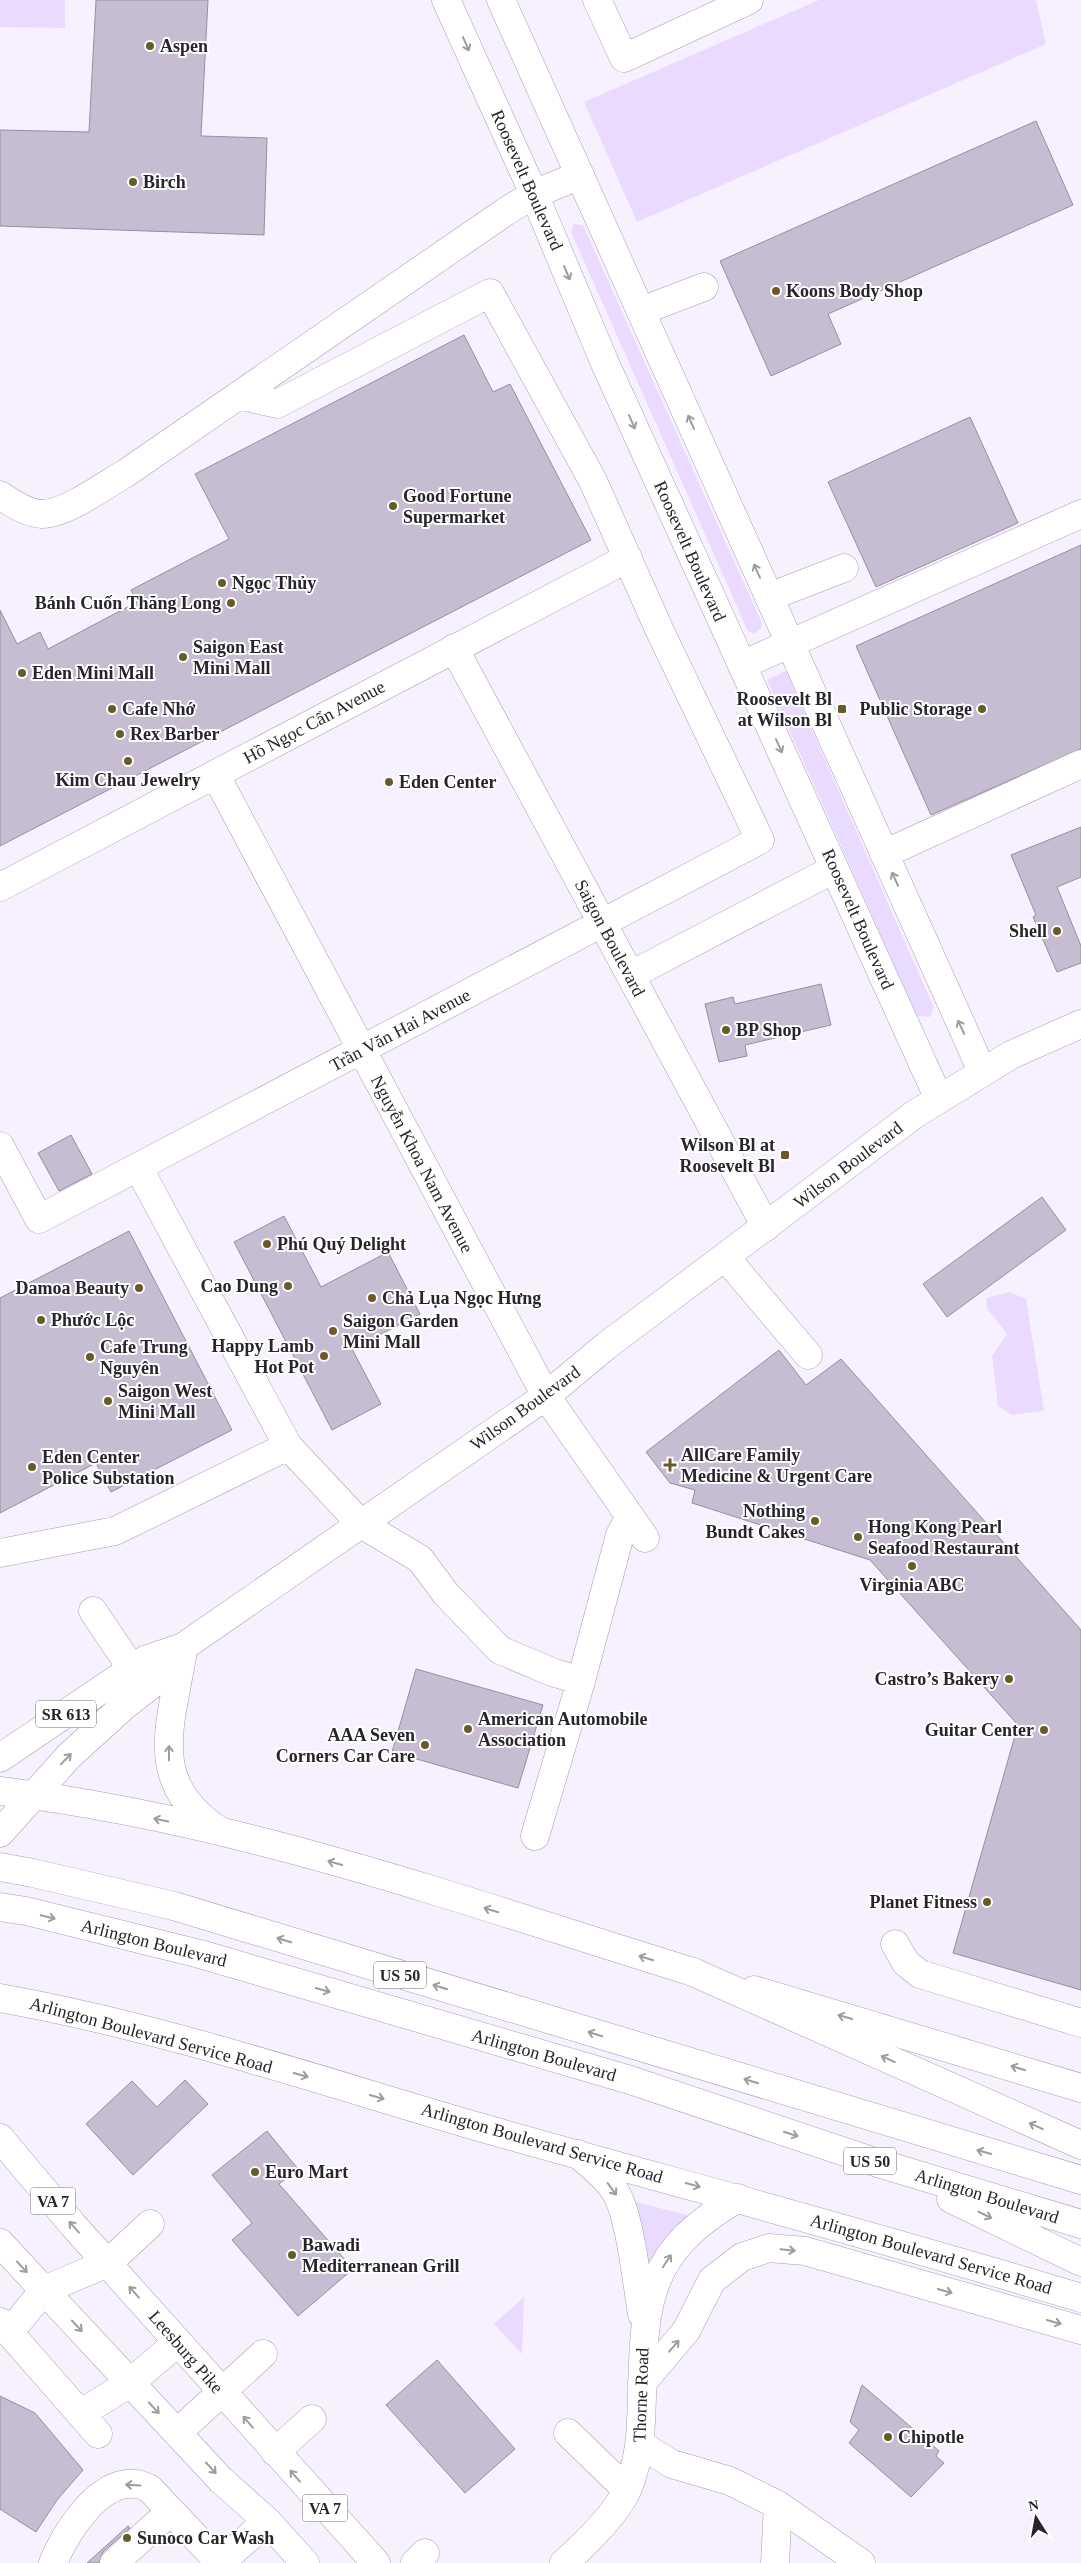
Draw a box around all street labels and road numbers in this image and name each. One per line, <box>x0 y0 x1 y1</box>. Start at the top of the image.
street label: Roosevelt Boulevard <box>487 107 567 253</box>
street label: Roosevelt Boulevard <box>650 478 730 624</box>
street label: Hồ Ngọc Cẩn Avenue <box>240 676 388 768</box>
street label: Roosevelt Boulevard <box>818 846 898 992</box>
street label: Saigon Boulevard <box>571 876 649 1000</box>
street label: Trần Văn Hai Avenue <box>326 985 474 1075</box>
street label: Nguyễn Khoa Nam Avenue <box>367 1072 477 1256</box>
street label: Wilson Boulevard <box>790 1118 906 1212</box>
street label: Wilson Boulevard <box>466 1361 584 1455</box>
road number: SR 613 <box>36 1700 96 1728</box>
street label: Arlington Boulevard <box>79 1915 229 1971</box>
road number: US 50 <box>374 1962 426 1988</box>
street label: Arlington Boulevard Service Road <box>27 1993 275 2077</box>
street label: Arlington Boulevard <box>469 2025 619 2085</box>
street label: Arlington Boulevard Service Road <box>419 2099 665 2187</box>
road number: US 50 <box>844 2148 896 2174</box>
street label: Arlington Boulevard <box>913 2165 1061 2227</box>
road number: VA 7 <box>30 2188 76 2214</box>
street label: Arlington Boulevard Service Road <box>808 2210 1054 2298</box>
street label: Leesburg Pike <box>145 2307 227 2397</box>
street label: Thorne Road <box>629 2347 653 2443</box>
road number: VA 7 <box>302 2494 348 2522</box>

